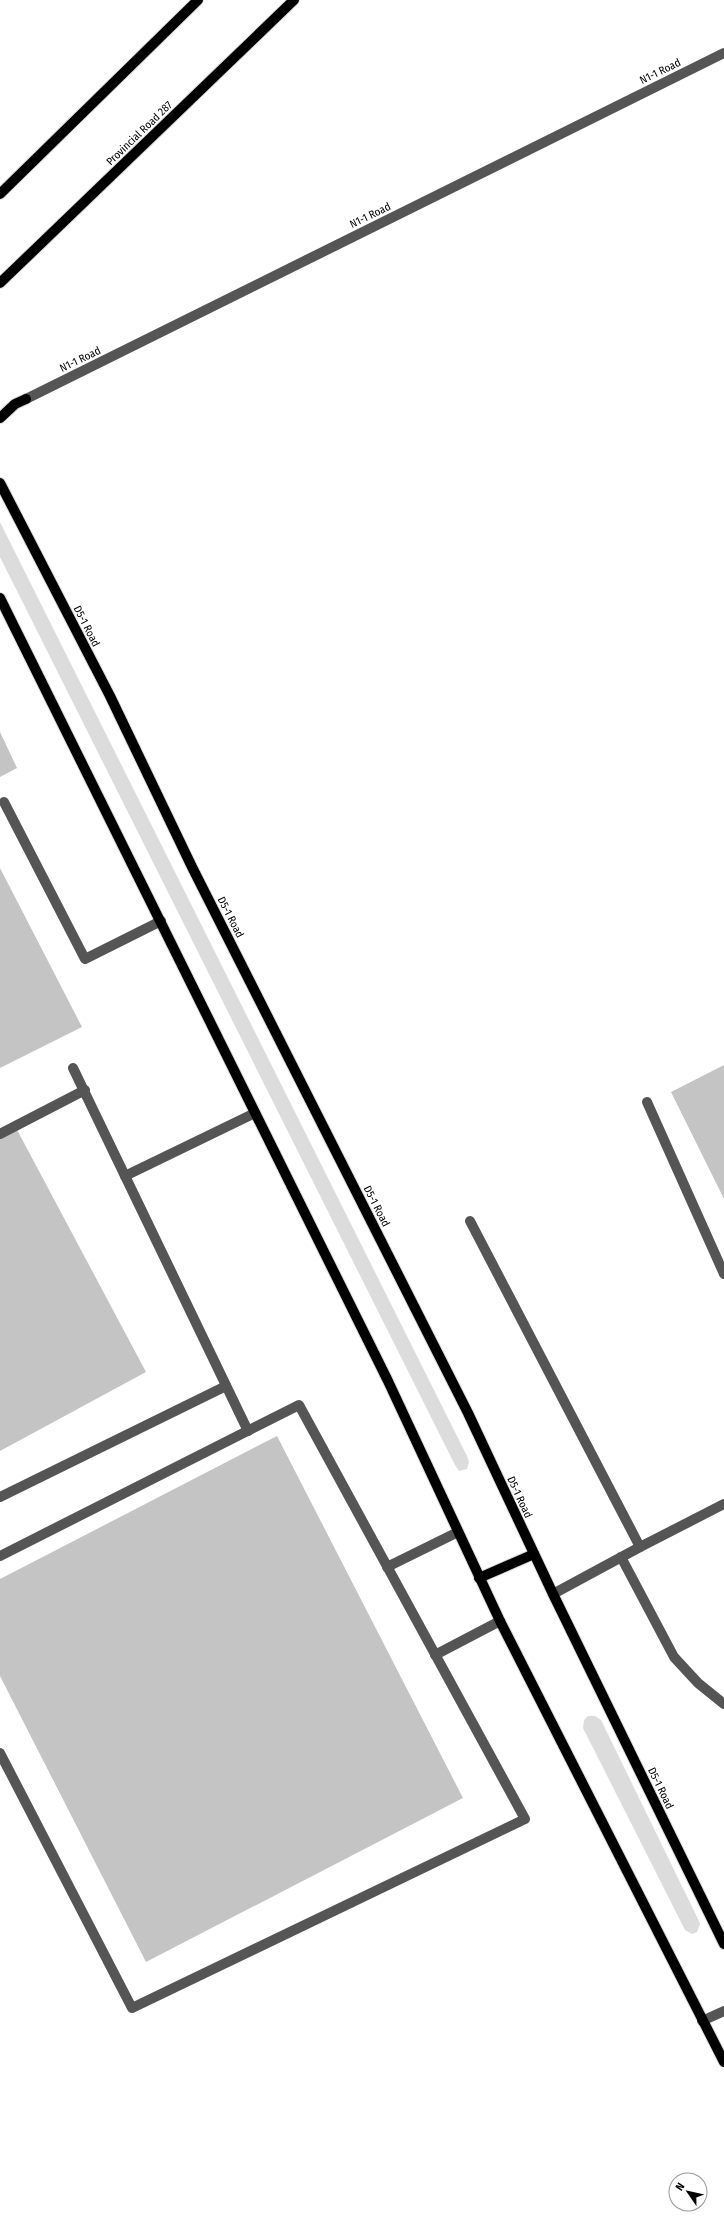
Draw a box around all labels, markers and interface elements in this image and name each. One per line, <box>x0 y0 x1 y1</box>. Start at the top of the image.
street label: N1-1 Road <box>638 56 683 87</box>
street label: Provincial Road 287 <box>104 98 175 168</box>
street label: N1-1 Road <box>348 200 393 231</box>
street label: N1-1 Road <box>58 344 103 375</box>
street label: D5-1 Road <box>71 603 102 649</box>
street label: D5-1 Road <box>215 894 246 940</box>
street label: D5-1 Road <box>361 1183 392 1229</box>
street label: D5-1 Road <box>504 1474 535 1520</box>
street label: D5-1 Road <box>645 1765 676 1811</box>
north arrow <box>668 2172 708 2212</box>
text: N <box>673 2180 687 2193</box>

